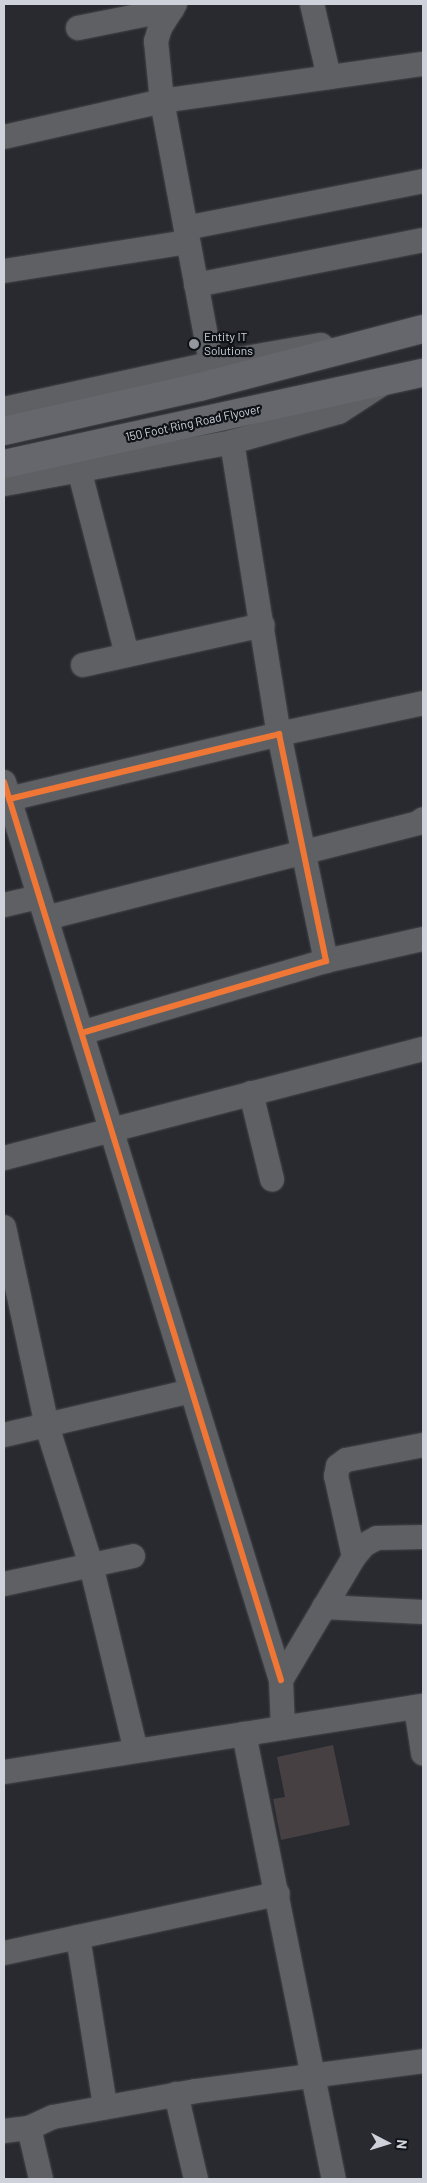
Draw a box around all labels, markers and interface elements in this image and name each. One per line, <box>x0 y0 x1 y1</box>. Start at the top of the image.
place label: Entity IT Solutions <box>204 330 253 358</box>
marker: Entity IT Solutions <box>188 338 200 350</box>
street label: 150 Foot Ring Road Flyover <box>124 402 262 444</box>
north arrow <box>362 2118 412 2168</box>
text: N <box>394 2139 411 2150</box>

